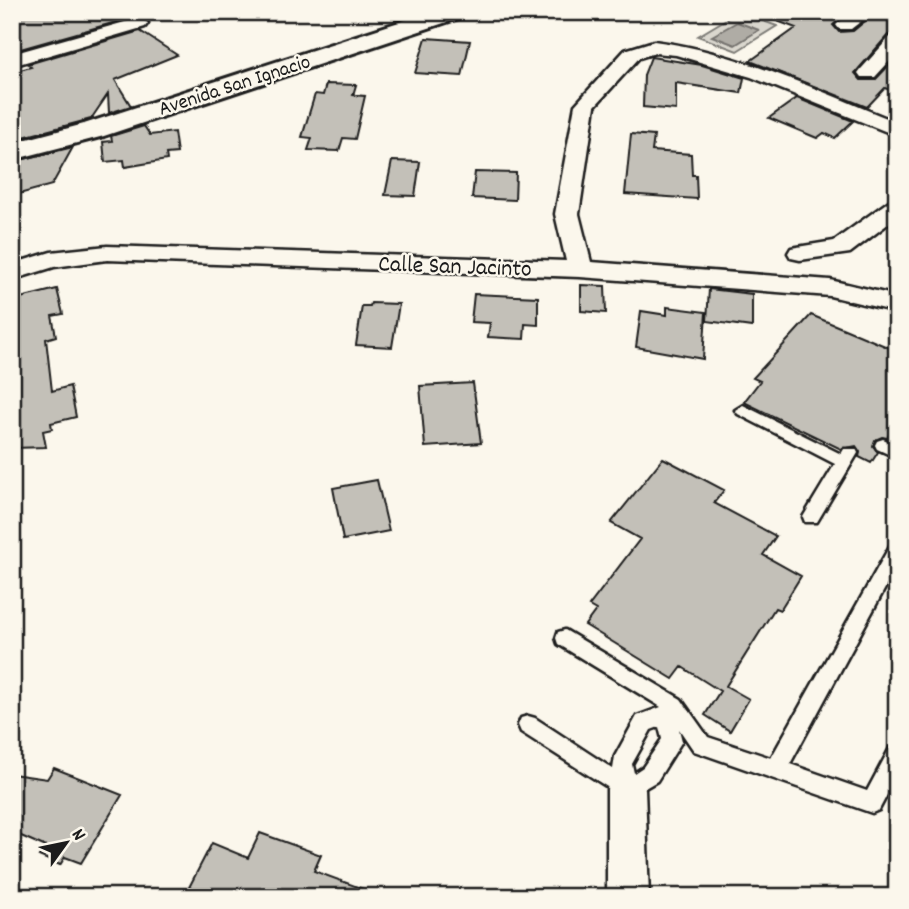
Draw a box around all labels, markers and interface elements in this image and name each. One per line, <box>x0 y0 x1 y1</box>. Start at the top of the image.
street label: Avenida San Ignacio <box>155 48 315 126</box>
street label: Calle San Jacinto <box>378 248 532 288</box>
north arrow <box>32 808 102 878</box>
text: N <box>63 824 91 847</box>

